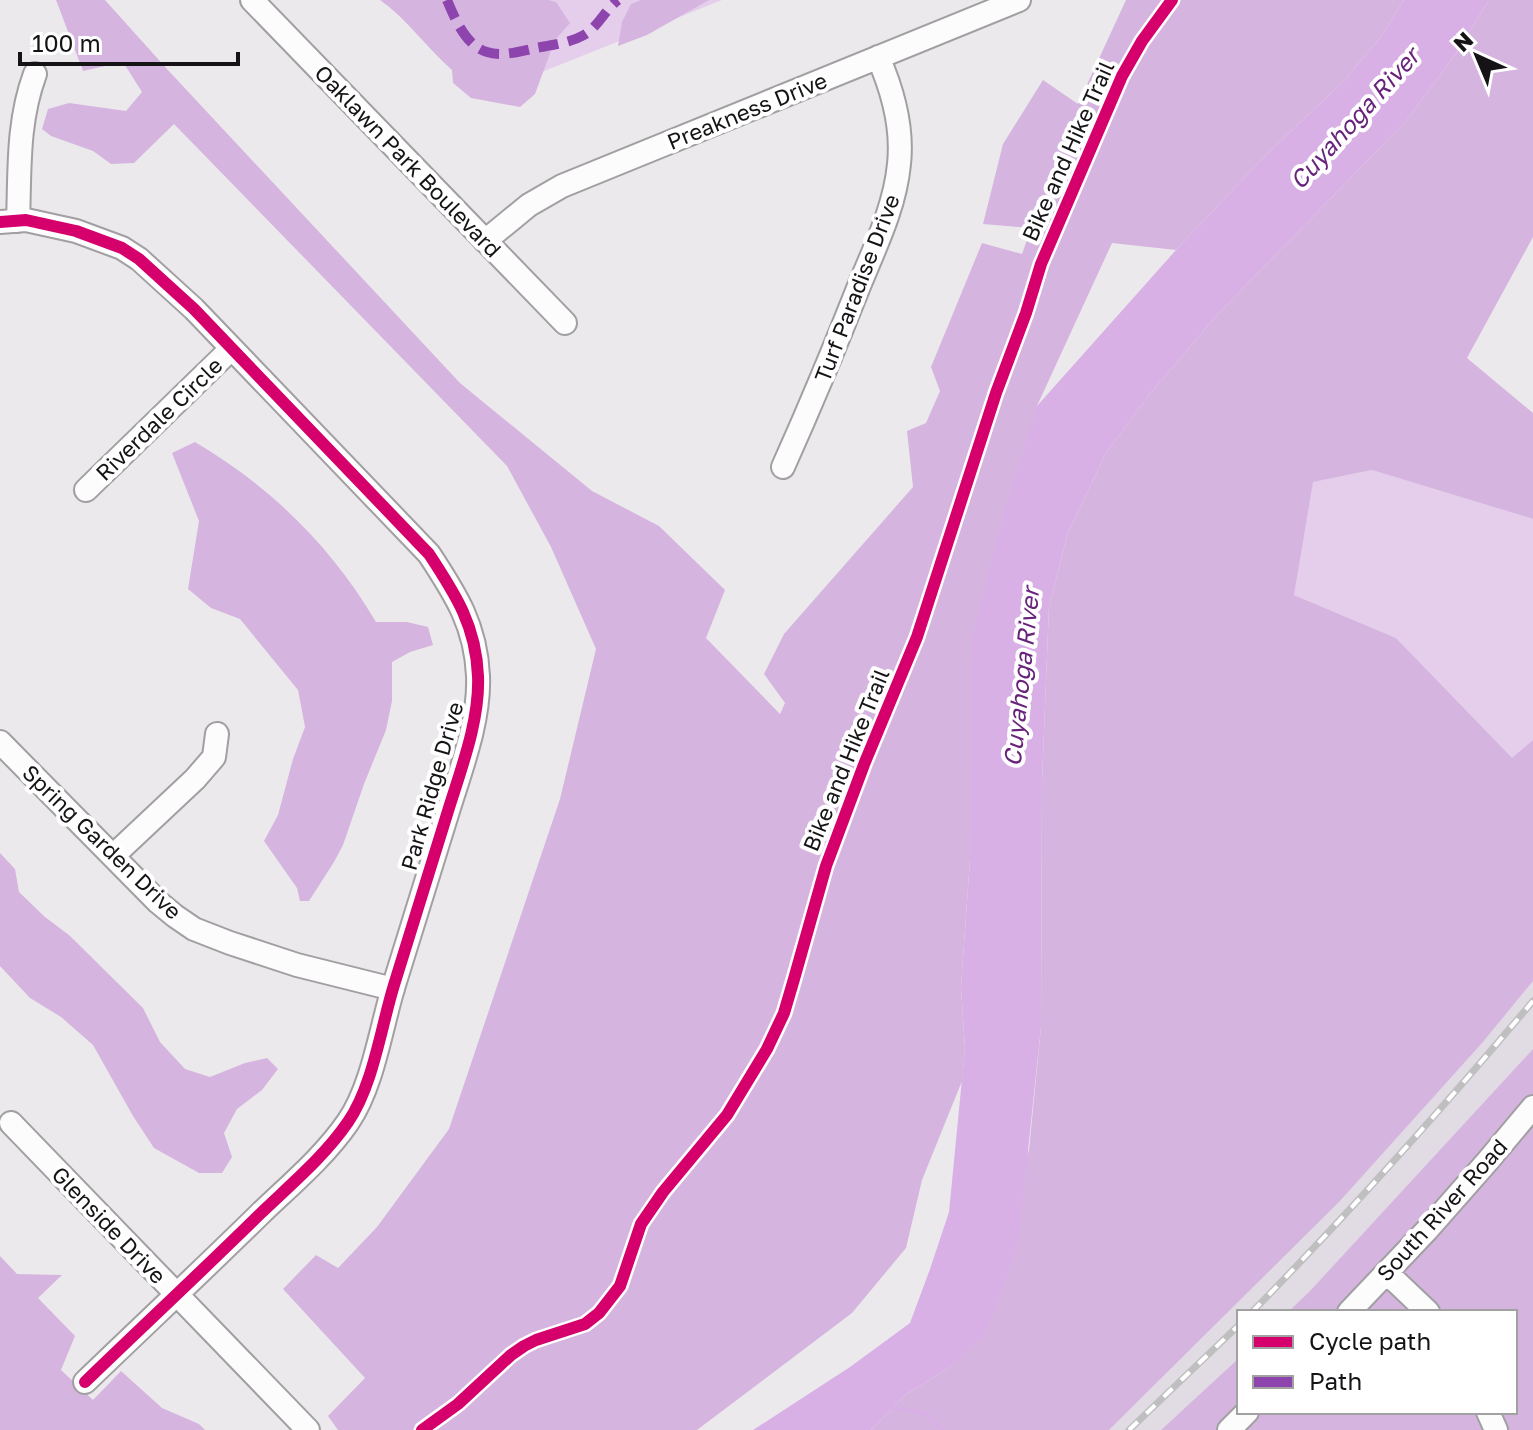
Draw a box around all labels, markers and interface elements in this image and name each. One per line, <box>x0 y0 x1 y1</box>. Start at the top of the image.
scale bar <box>20 16 238 66</box>
north arrow <box>1437 16 1517 96</box>
text: N <box>1447 26 1478 57</box>
text: 100 m <box>32 28 101 57</box>
water label: Cuyahoga River <box>1283 39 1428 195</box>
street label: Bike and Hike Trail <box>1016 57 1119 245</box>
street label: Oaklawn Park Boulevard <box>309 59 507 262</box>
street label: Preakness Drive <box>663 66 831 155</box>
street label: Turf Paradise Drive <box>808 190 905 385</box>
street label: Riverdale Circle <box>90 351 228 486</box>
water label: Cuyahoga River <box>997 582 1046 768</box>
street label: Bike and Hike Trail <box>797 665 894 855</box>
street label: Park Ridge Drive <box>395 699 468 873</box>
street label: Spring Garden Drive <box>17 759 188 925</box>
street label: South River Road <box>1371 1133 1513 1286</box>
street label: Glenside Drive <box>47 1160 172 1289</box>
legend <box>1237 1310 1517 1414</box>
text: Cycle path <box>1309 1326 1431 1355</box>
text: Path <box>1309 1366 1362 1395</box>

